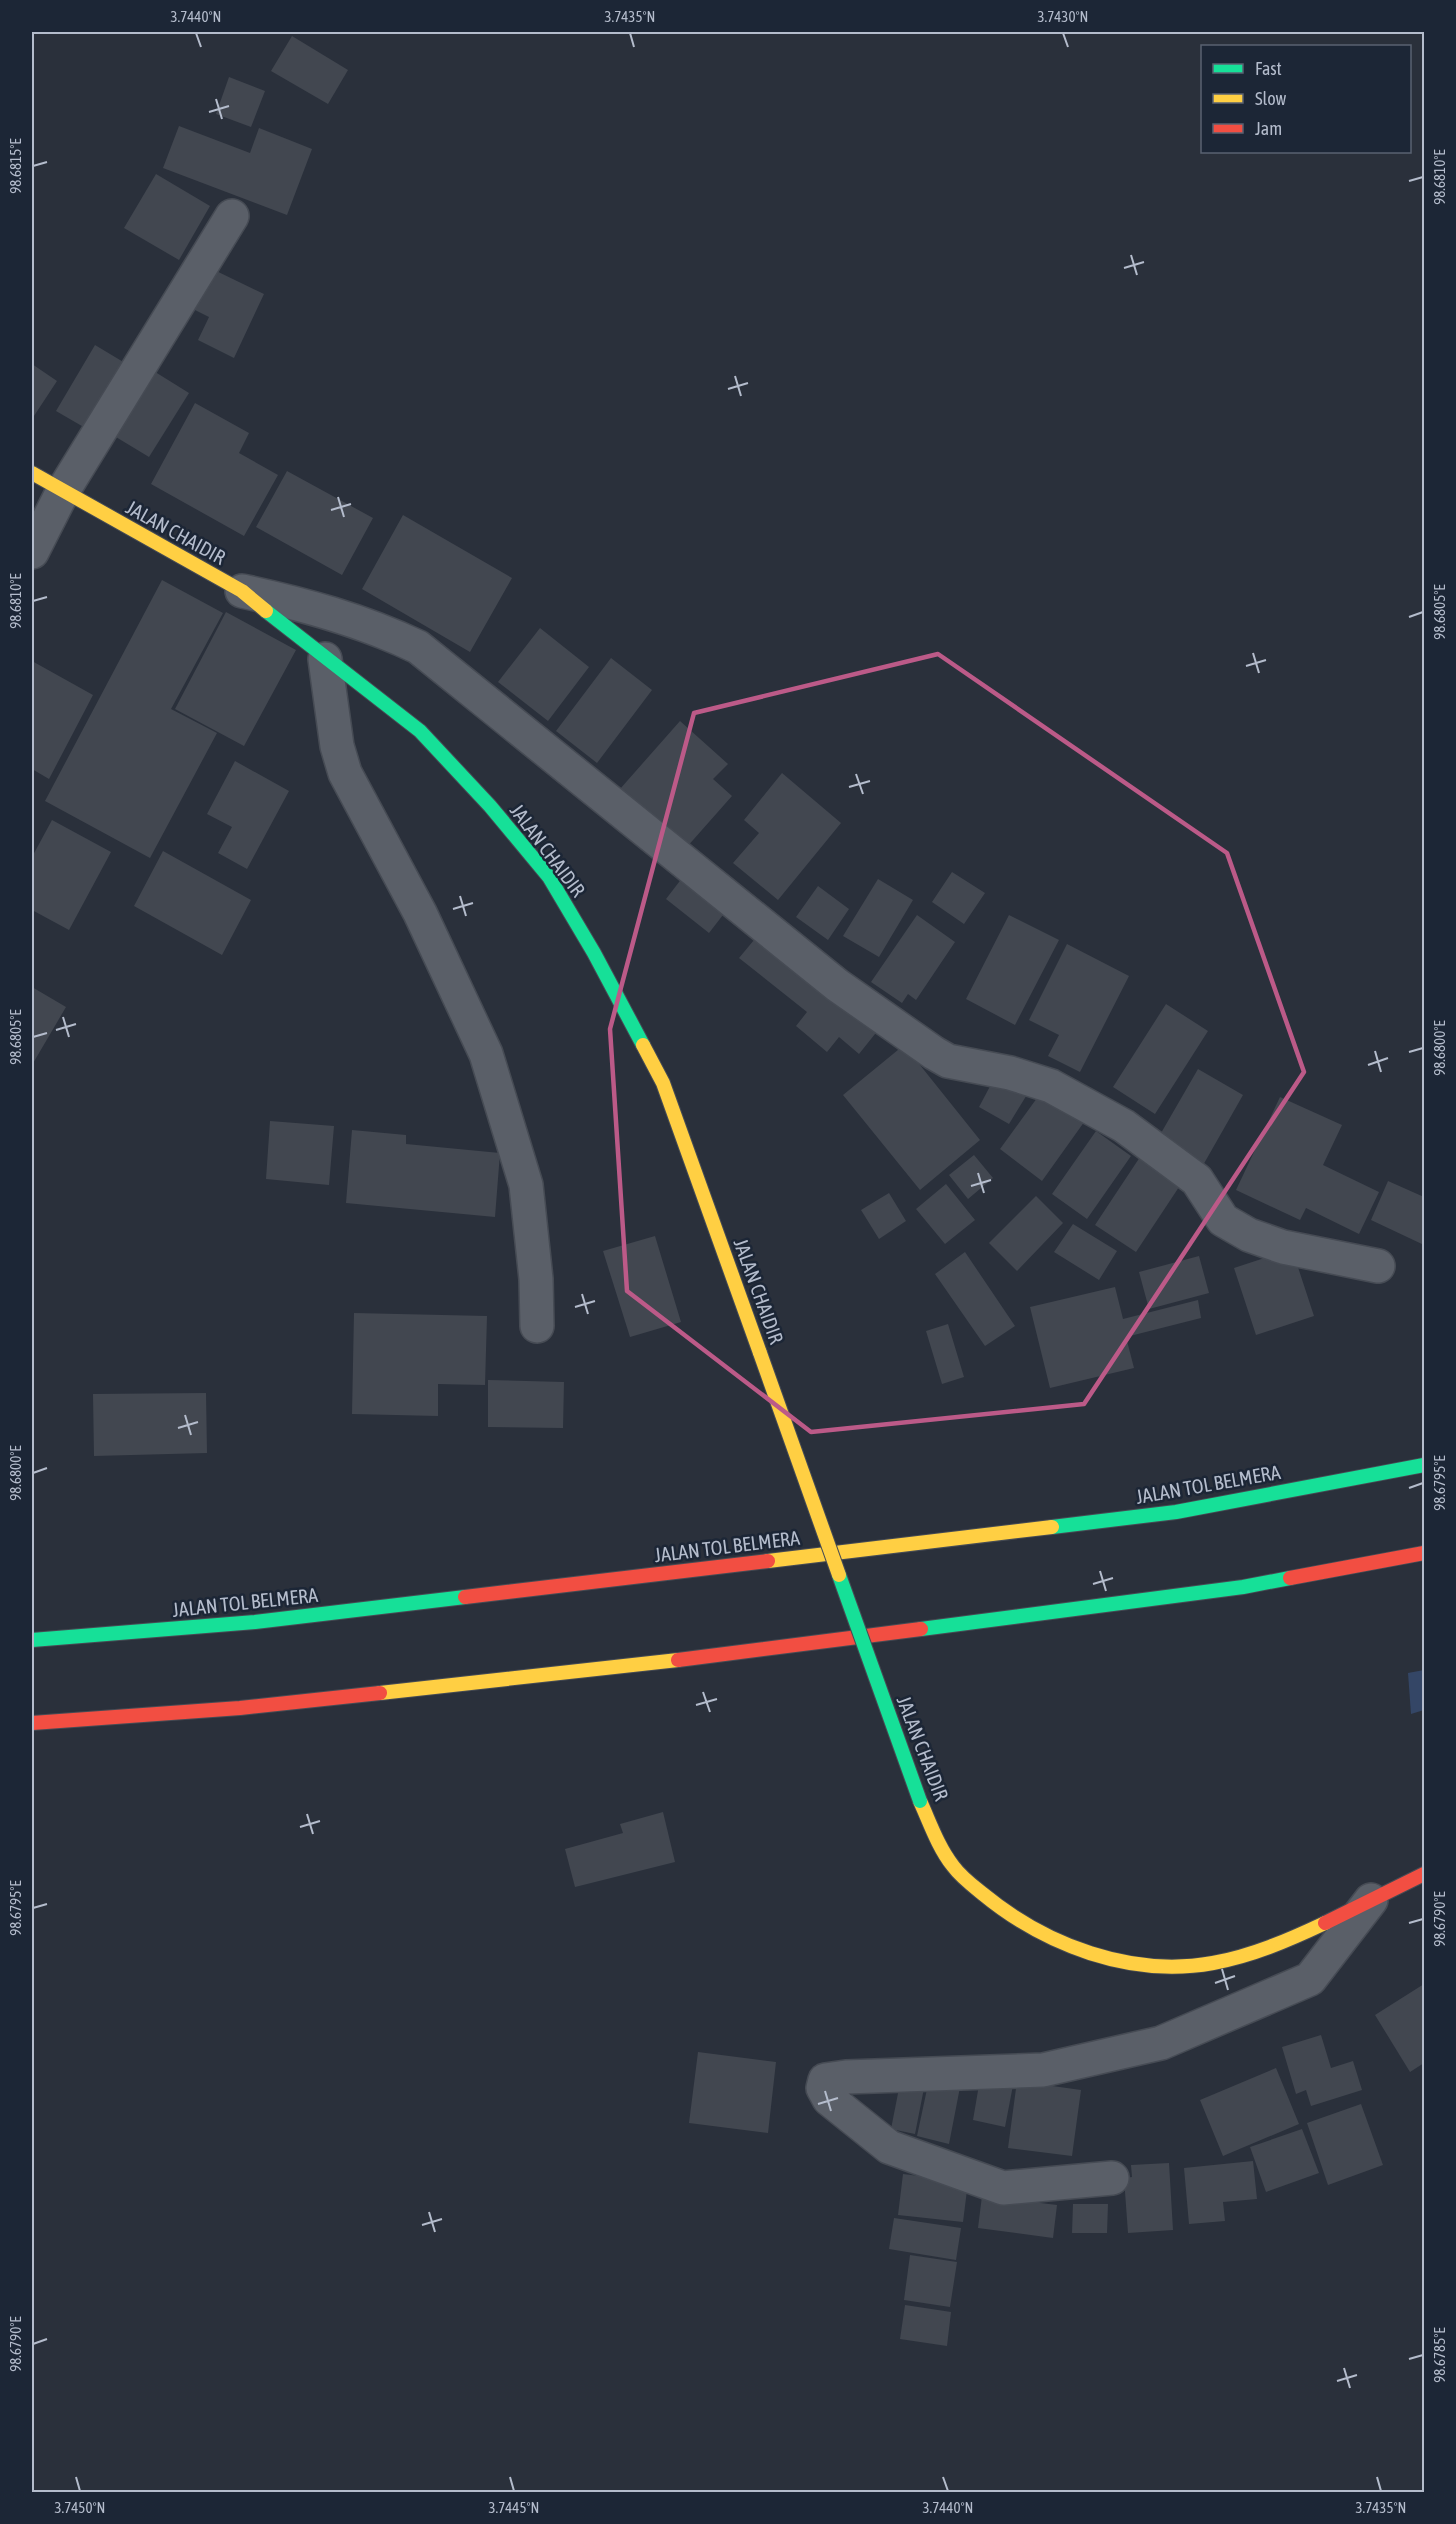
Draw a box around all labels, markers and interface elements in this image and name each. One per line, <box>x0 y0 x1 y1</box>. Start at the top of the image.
text: 3.7440°N <box>171 8 221 25</box>
text: 3.7435°N <box>605 8 655 25</box>
text: 3.7430°N <box>1038 8 1088 25</box>
legend <box>1201 45 1411 153</box>
text: Fast <box>1255 58 1282 79</box>
text: Slow <box>1255 88 1286 109</box>
text: Jam <box>1255 118 1282 139</box>
text: 98.6815°E <box>7 138 24 194</box>
text: 98.6810°E <box>1431 149 1448 205</box>
street label: JALAN CHAIDIR <box>122 495 230 569</box>
text: 98.6810°E <box>7 573 24 629</box>
text: 98.6805°E <box>1431 584 1448 640</box>
street label: JALAN CHAIDIR <box>506 799 590 901</box>
text: 98.6805°E <box>7 1009 24 1065</box>
text: 98.6800°E <box>1431 1020 1448 1076</box>
street label: JALAN CHAIDIR <box>729 1235 789 1347</box>
text: 98.6800°E <box>7 1445 24 1501</box>
text: 98.6795°E <box>1431 1455 1448 1511</box>
street label: JALAN TOL BELMERA <box>1134 1460 1282 1508</box>
street label: JALAN TOL BELMERA <box>653 1526 801 1566</box>
street label: JALAN TOL BELMERA <box>171 1583 319 1621</box>
street label: JALAN CHAIDIR <box>893 1692 953 1804</box>
text: 98.6795°E <box>7 1880 24 1936</box>
text: 98.6790°E <box>1431 1891 1448 1947</box>
text: 98.6790°E <box>7 2316 24 2372</box>
text: 98.6785°E <box>1431 2327 1448 2383</box>
text: 3.7450°N <box>55 2499 105 2516</box>
text: 3.7445°N <box>489 2499 539 2516</box>
text: 3.7440°N <box>923 2499 973 2516</box>
text: 3.7435°N <box>1356 2499 1406 2516</box>

